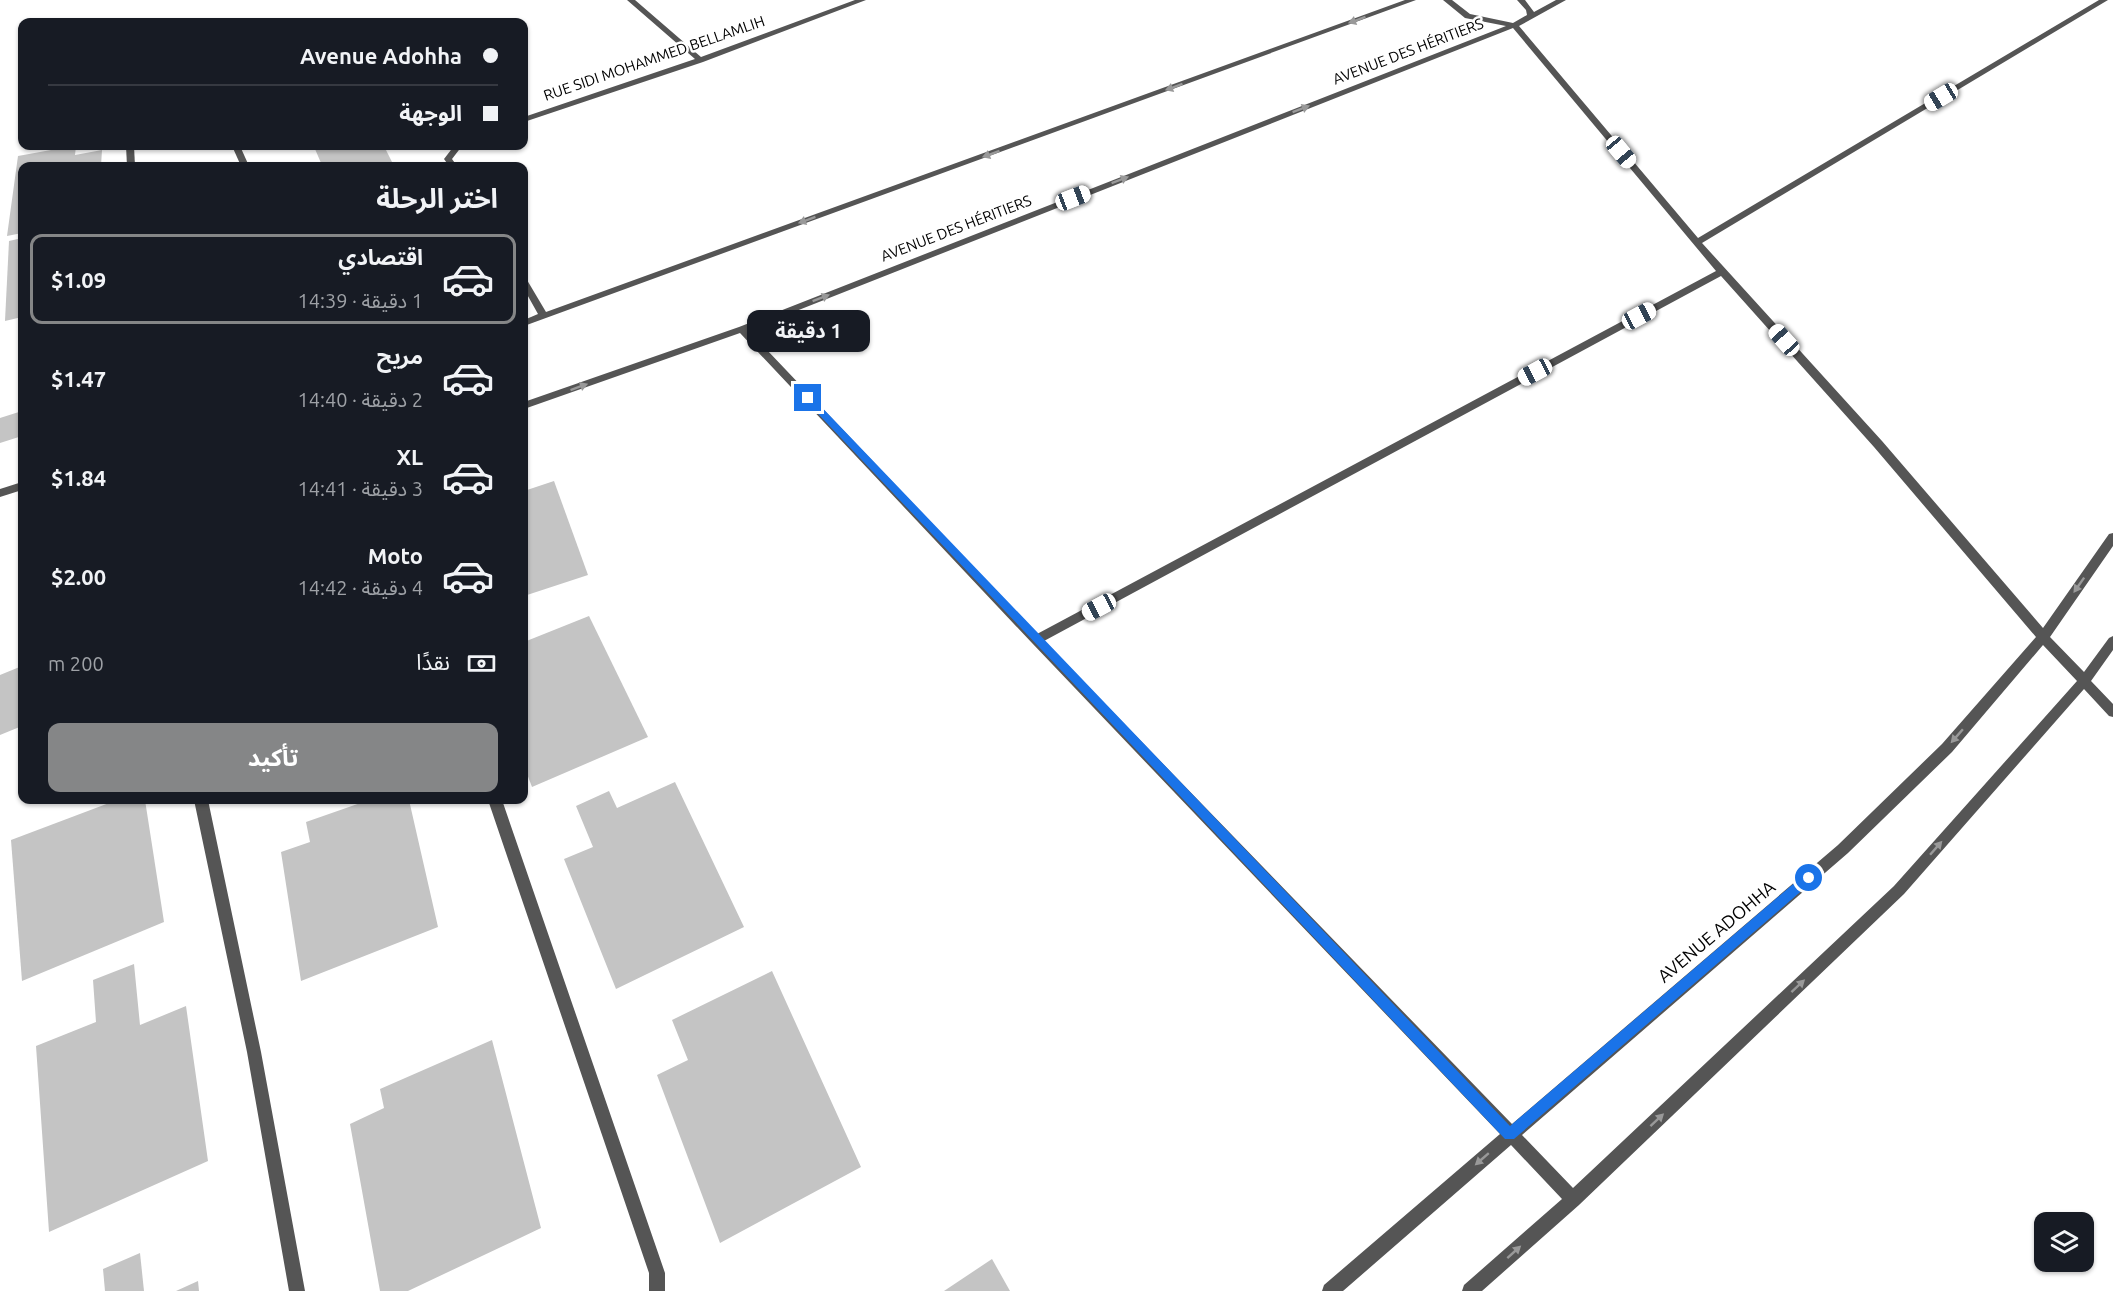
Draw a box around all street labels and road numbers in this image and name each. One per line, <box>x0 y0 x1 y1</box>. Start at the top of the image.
street label: RUE SIDI MOHAMMED BELLAMLIH <box>541 12 767 104</box>
street label: AVENUE DES HÉRITIERS <box>1330 14 1486 88</box>
street label: AVENUE DES HÉRITIERS <box>878 191 1034 265</box>
street label: AVENUE ADOHHA <box>1653 876 1779 986</box>

